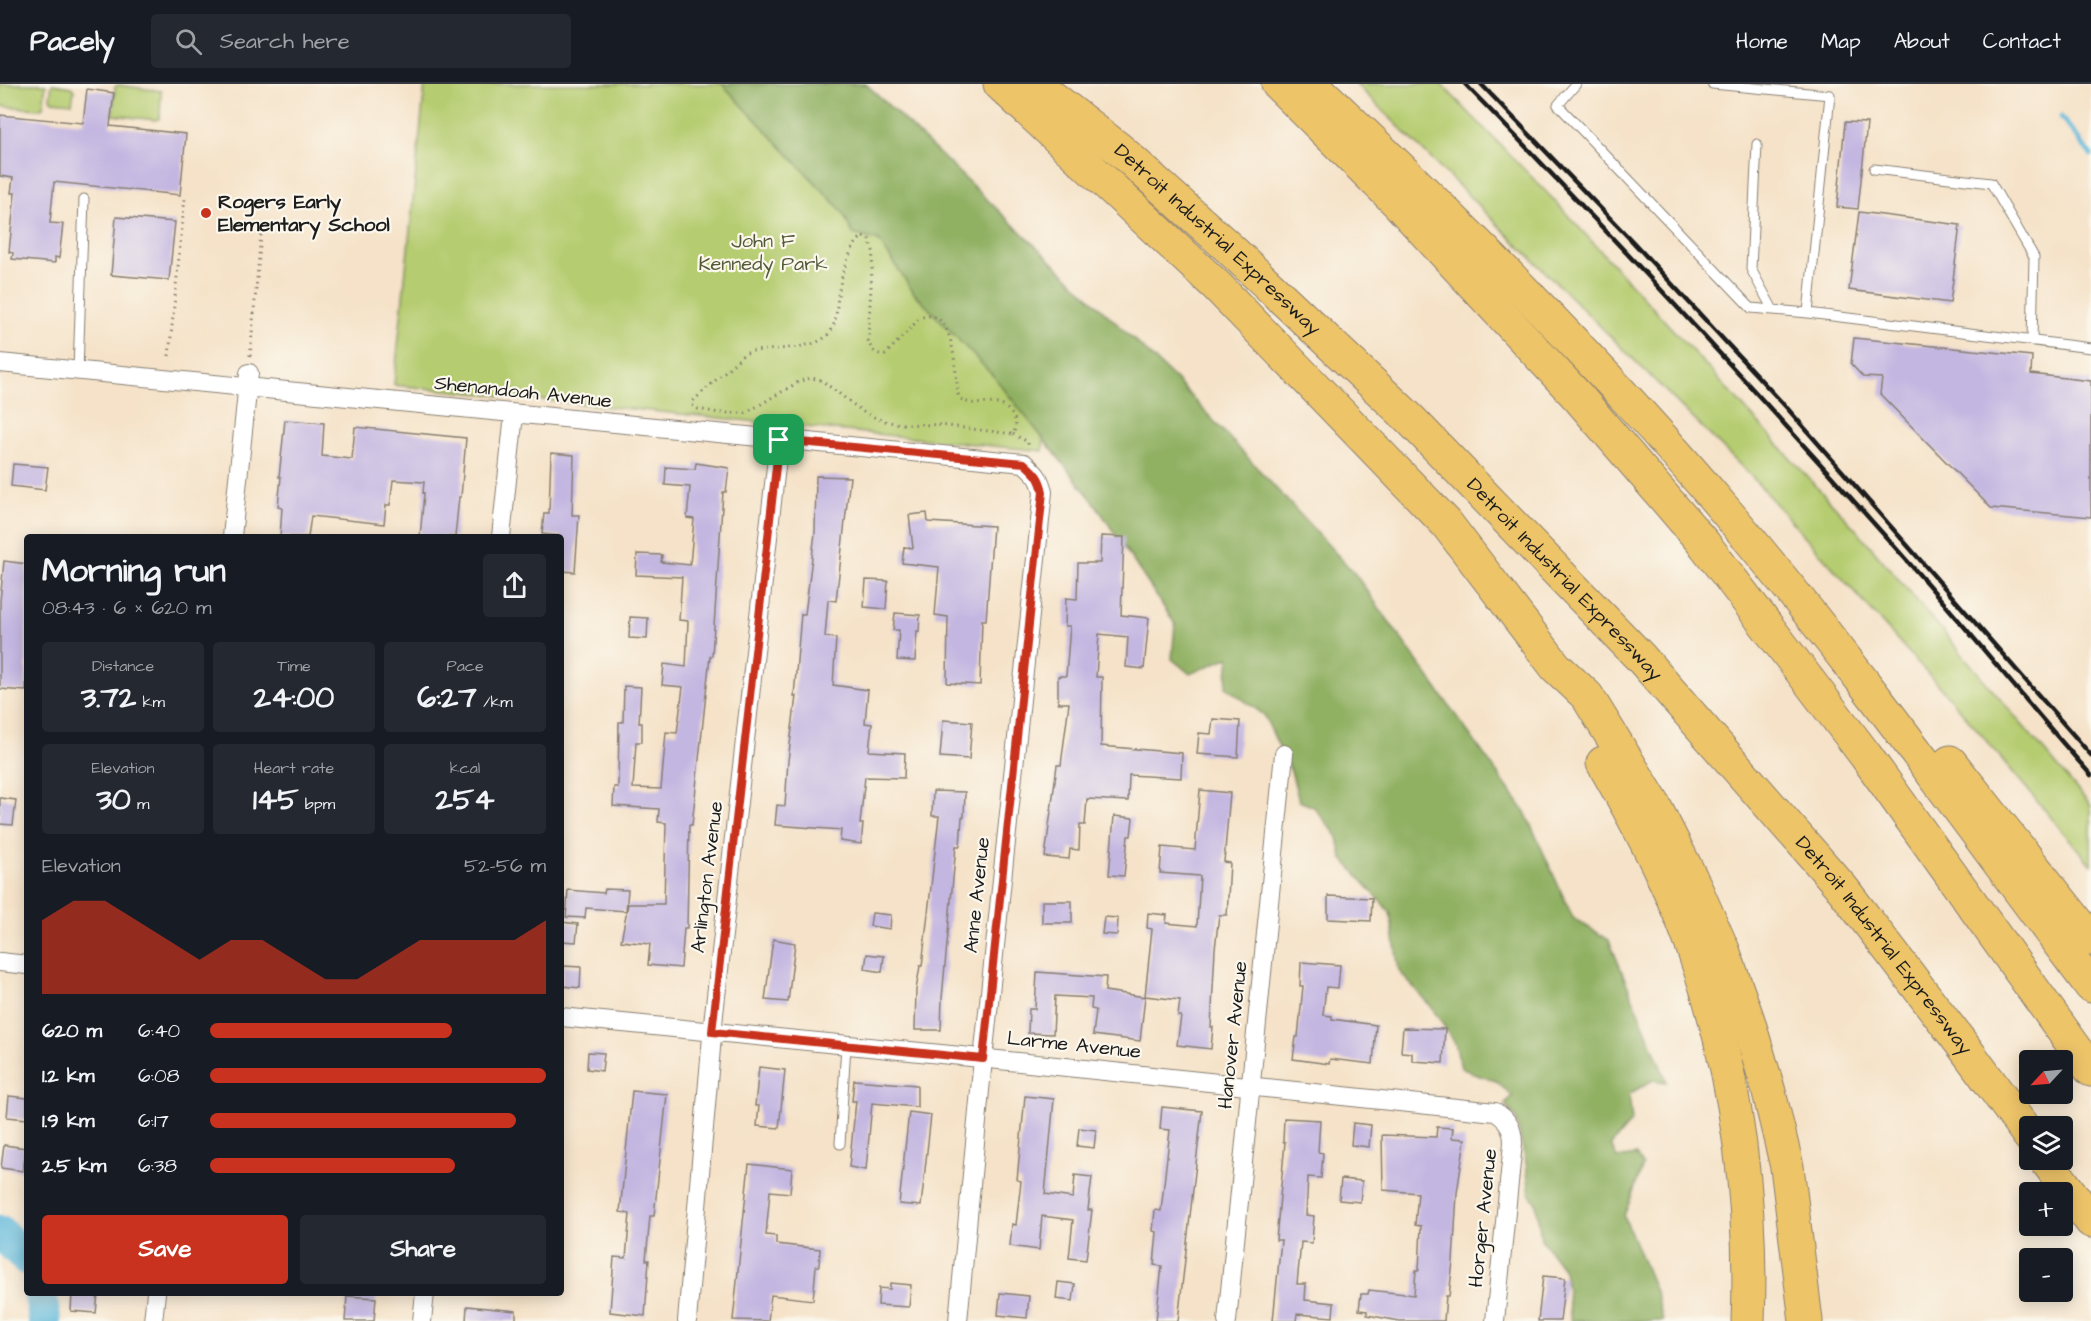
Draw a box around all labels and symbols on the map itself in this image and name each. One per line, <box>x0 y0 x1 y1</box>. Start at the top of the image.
street label: Detroit Industrial Expressway <box>1108 137 1327 343</box>
place label: Rogers Early Elementary School <box>218 188 390 240</box>
marker: Rogers Early Elementary School <box>199 206 213 220</box>
park label: John F Kennedy Park <box>698 227 828 279</box>
street label: Shenandoah Avenue <box>433 369 613 415</box>
pin <box>753 414 804 465</box>
street label: Detroit Industrial Expressway <box>1460 472 1669 688</box>
street label: Arlington Avenue <box>684 799 731 955</box>
street label: Detroit Industrial Expressway <box>1789 830 1979 1061</box>
street label: Anne Avenue <box>957 835 997 954</box>
street label: Hanover Avenue <box>1211 959 1255 1110</box>
street label: Larme Avenue <box>1006 1024 1142 1066</box>
north arrow <box>2019 1050 2073 1104</box>
street label: Horger Avenue <box>1462 1147 1505 1289</box>

